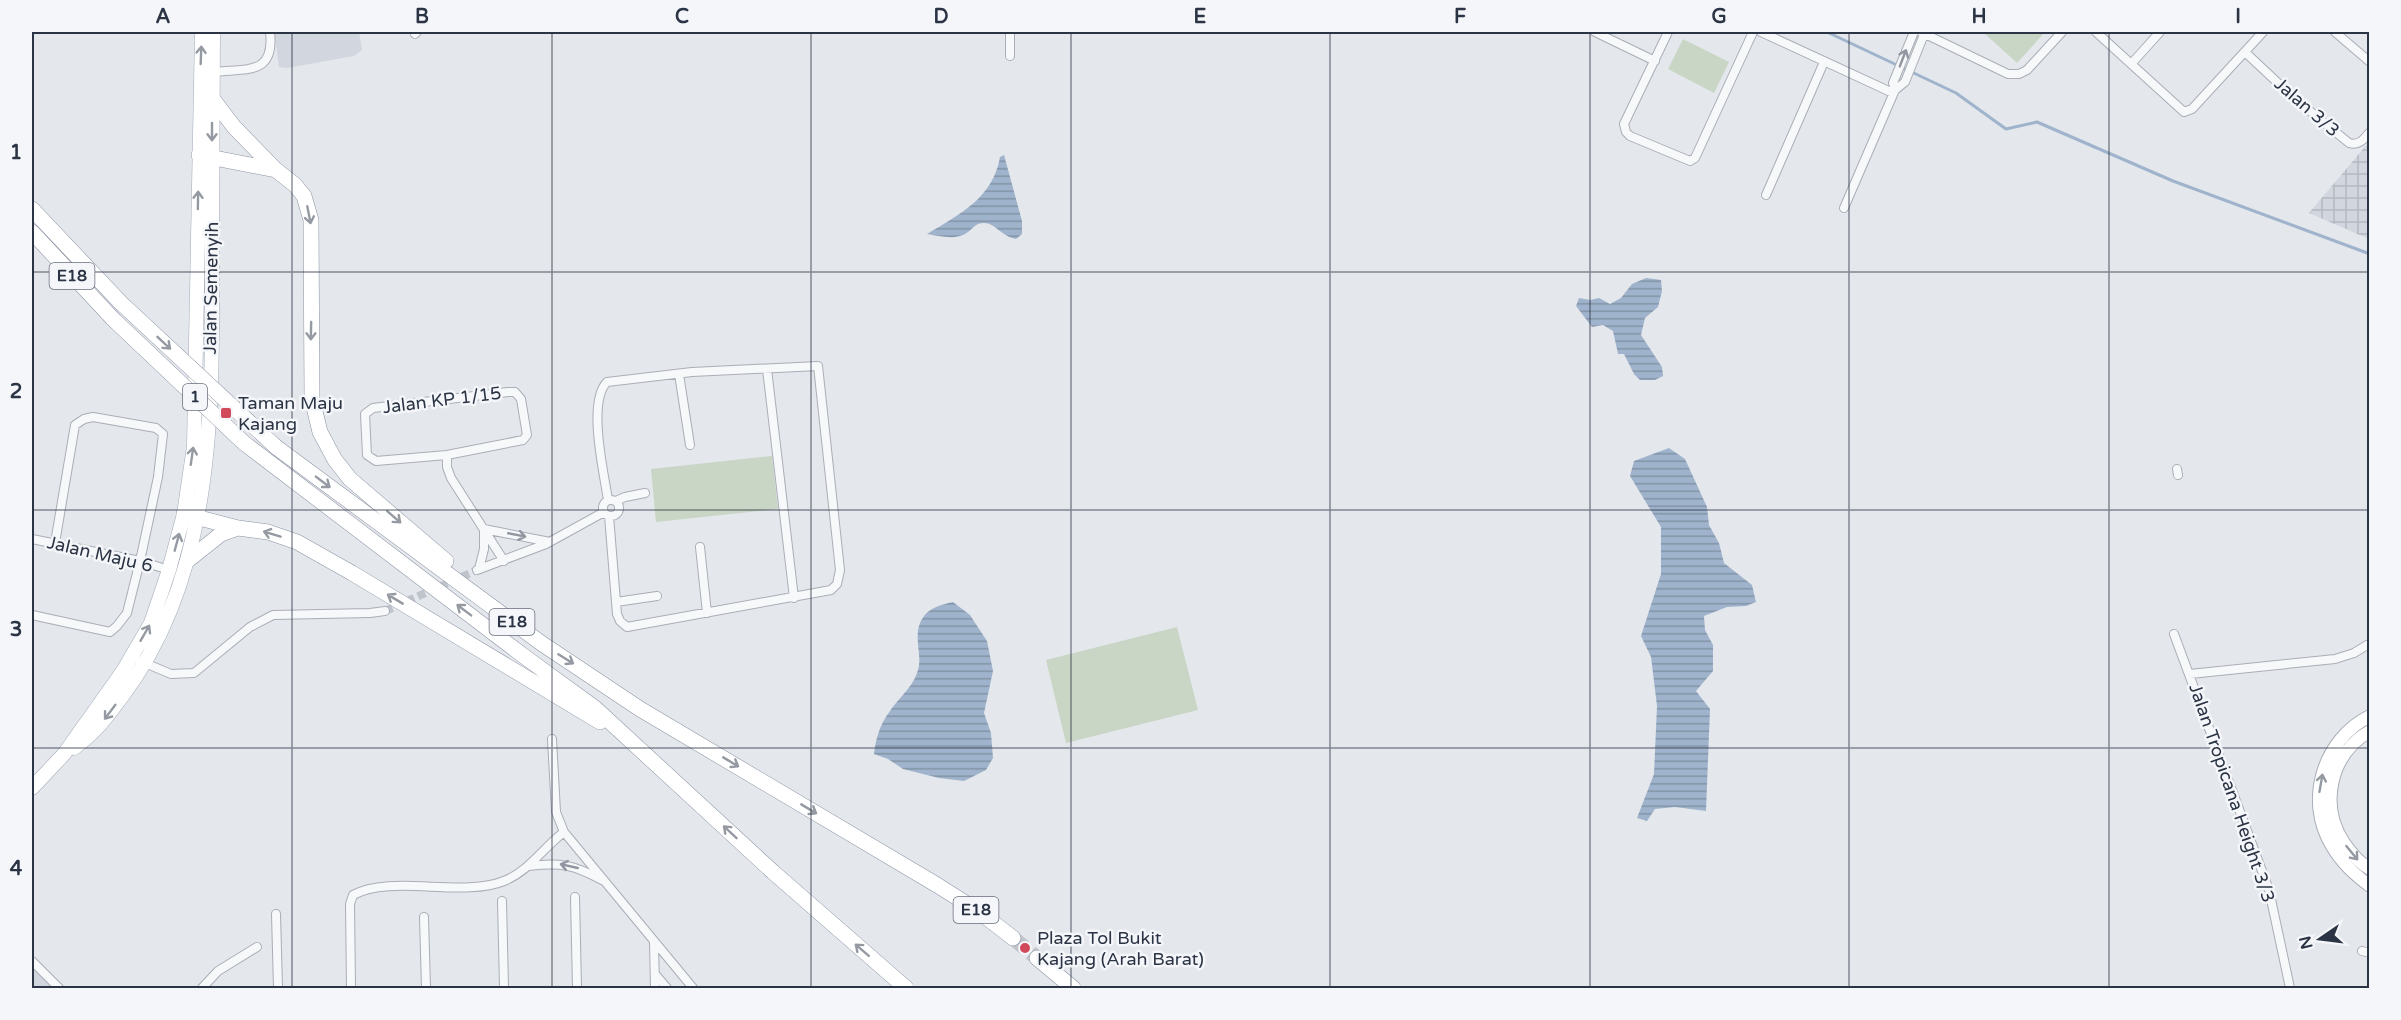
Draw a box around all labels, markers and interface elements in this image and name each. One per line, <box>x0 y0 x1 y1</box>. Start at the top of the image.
text: A <box>156 5 171 29</box>
text: B <box>415 5 429 29</box>
text: C <box>675 5 689 29</box>
text: D <box>933 5 949 29</box>
text: E <box>1194 5 1207 29</box>
text: F <box>1454 5 1466 29</box>
text: G <box>1711 5 1727 29</box>
text: H <box>1971 5 1987 29</box>
text: I <box>2235 5 2241 29</box>
one-way arrow <box>195 45 207 65</box>
one-way arrow <box>1899 50 1910 68</box>
street label: Jalan 3/3 <box>2270 73 2344 141</box>
one-way arrow <box>206 121 218 141</box>
text: 1 <box>10 141 22 165</box>
one-way arrow <box>192 191 204 211</box>
one-way arrow <box>304 204 315 224</box>
street label: Jalan Semenyih <box>199 221 223 355</box>
road number: E18 <box>50 263 94 289</box>
one-way arrow <box>305 320 316 340</box>
one-way arrow <box>156 336 171 350</box>
text: 2 <box>10 380 22 404</box>
street label: Jalan KP 1/15 <box>381 382 503 418</box>
road number: 1 <box>183 384 207 410</box>
place label: Taman Maju Kajang <box>238 392 343 435</box>
marker: Taman Maju Kajang <box>219 406 233 420</box>
one-way arrow <box>187 446 198 466</box>
one-way arrow <box>315 476 331 488</box>
one-way arrow <box>386 510 401 524</box>
one-way arrow <box>263 528 282 539</box>
one-way arrow <box>507 530 527 541</box>
street label: Jalan Maju 6 <box>45 531 155 577</box>
one-way arrow <box>171 533 183 552</box>
one-way arrow <box>387 592 404 604</box>
one-way arrow <box>456 604 472 617</box>
road number: E18 <box>490 609 534 635</box>
text: 3 <box>10 618 22 642</box>
one-way arrow <box>139 625 151 642</box>
one-way arrow <box>557 652 574 665</box>
street label: Jalan Tropicana Height 3/3 <box>2184 681 2280 905</box>
one-way arrow <box>104 703 116 719</box>
one-way arrow <box>722 757 739 769</box>
one-way arrow <box>2316 773 2327 793</box>
one-way arrow <box>800 803 817 815</box>
one-way arrow <box>723 825 738 839</box>
one-way arrow <box>2345 845 2359 860</box>
text: 4 <box>10 857 23 881</box>
one-way arrow <box>559 860 579 871</box>
road number: E18 <box>954 897 998 923</box>
north arrow <box>2290 909 2350 969</box>
place label: Plaza Tol Bukit Kajang (Arah Barat) <box>1037 927 1204 970</box>
text: N <box>2295 934 2318 951</box>
marker: Plaza Tol Bukit Kajang (Arah Barat) <box>1018 941 1032 955</box>
one-way arrow <box>855 943 870 957</box>

